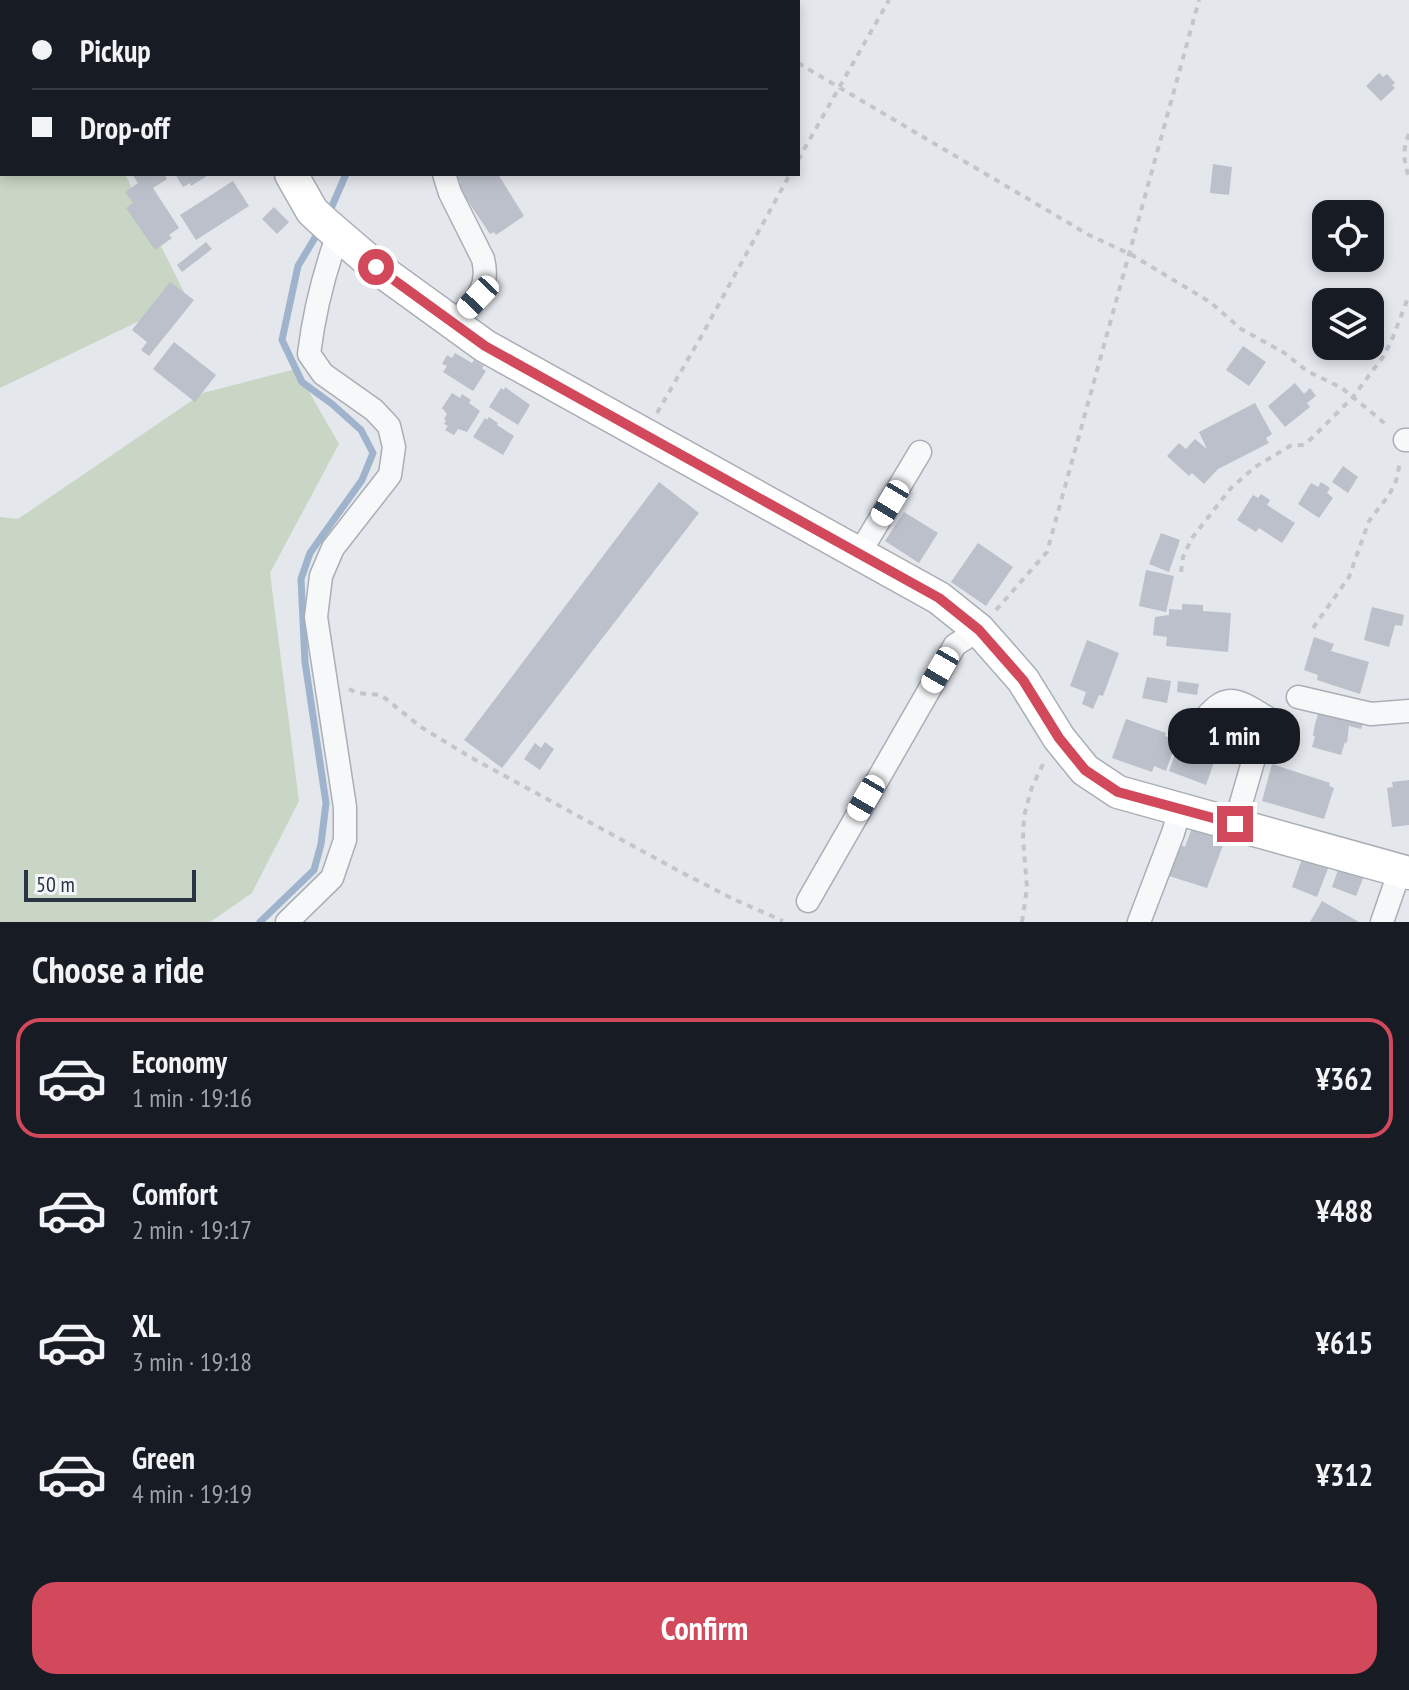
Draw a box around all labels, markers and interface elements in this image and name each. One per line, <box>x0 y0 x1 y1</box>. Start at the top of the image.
text: Pickup <box>80 31 151 70</box>
text: Drop-off <box>80 108 170 147</box>
map controls <box>1312 200 1384 360</box>
button: locate <box>1312 200 1384 272</box>
route start <box>358 249 394 285</box>
car <box>453 271 503 323</box>
button: layers <box>1312 288 1384 360</box>
car <box>867 476 913 530</box>
car <box>918 643 962 697</box>
callout: 1 min <box>1169 708 1301 764</box>
text: 1 min <box>1208 719 1260 752</box>
car <box>844 771 888 825</box>
route end <box>1217 806 1253 842</box>
scale bar <box>24 866 196 902</box>
text: 50 m <box>36 870 75 898</box>
text: Choose a ride <box>32 946 204 993</box>
icon: car <box>36 1042 108 1114</box>
text: Economy <box>132 1042 227 1081</box>
text: ¥362 <box>1316 1059 1373 1098</box>
text: 1 min · 19:16 <box>132 1081 252 1114</box>
icon: car <box>36 1174 108 1246</box>
text: Comfort <box>132 1174 218 1213</box>
text: ¥488 <box>1316 1191 1373 1230</box>
text: 2 min · 19:17 <box>132 1213 252 1246</box>
icon: car <box>36 1306 108 1378</box>
text: XL <box>132 1306 161 1345</box>
text: ¥615 <box>1316 1323 1373 1362</box>
text: 3 min · 19:18 <box>132 1345 252 1378</box>
icon: car <box>36 1438 108 1510</box>
text: Green <box>132 1438 195 1477</box>
text: ¥312 <box>1316 1455 1373 1494</box>
text: 4 min · 19:19 <box>132 1477 252 1510</box>
button: Confirm <box>32 1582 1377 1674</box>

